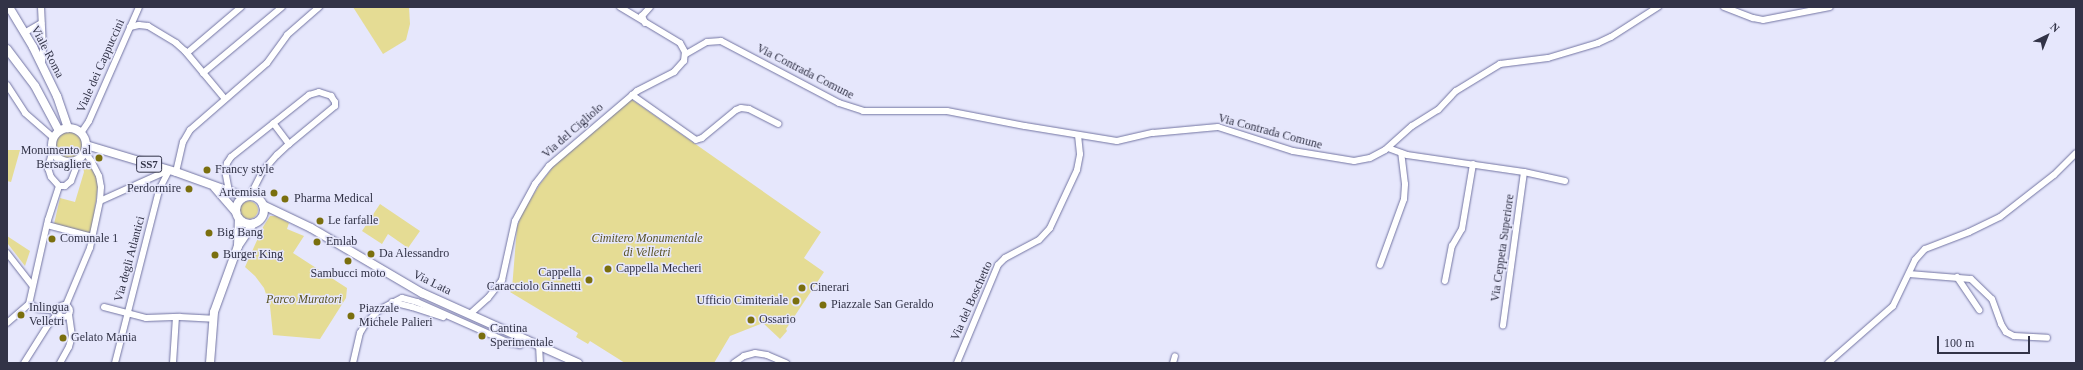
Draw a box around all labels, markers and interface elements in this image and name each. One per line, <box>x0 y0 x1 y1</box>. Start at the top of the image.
north arrow <box>2027 16 2067 56</box>
street label: Viale dei Cappuccini <box>74 17 128 115</box>
text: N <box>2048 20 2062 34</box>
street label: Viale Roma <box>27 23 67 81</box>
street label: Via Contrada Comune <box>754 41 856 103</box>
street label: Via del Cigliolo <box>539 100 607 162</box>
street label: Via Contrada Comune <box>1216 111 1324 153</box>
place label: Monumento al Bersagliere <box>21 144 91 172</box>
marker: Monumento al Bersagliere <box>94 153 104 163</box>
road number: SS7 <box>136 155 162 173</box>
place label: Francy style <box>215 163 274 177</box>
marker: Francy style <box>202 165 212 175</box>
place label: Perdormire <box>127 182 181 196</box>
marker: Perdormire <box>184 184 194 194</box>
place label: Artemisia <box>219 186 266 200</box>
marker: Artemisia <box>269 188 279 198</box>
place label: Pharma Medical <box>294 192 373 206</box>
marker: Pharma Medical <box>279 193 291 205</box>
street label: Via Ceppeta Superiore <box>1488 193 1518 303</box>
street label: Via degli Atlantici <box>112 214 148 304</box>
place label: Le farfalle <box>328 214 378 228</box>
marker: Le farfalle <box>315 216 325 226</box>
place label: Big Bang <box>217 226 263 240</box>
marker: Big Bang <box>204 228 214 238</box>
place label: Comunale 1 <box>60 232 118 246</box>
park label: Cimitero Monumentale di Velletri <box>591 232 703 260</box>
marker: Comunale 1 <box>47 234 57 244</box>
place label: Emlab <box>326 235 357 249</box>
marker: Emlab <box>311 236 323 248</box>
place label: Da Alessandro <box>379 247 450 261</box>
place label: Burger King <box>223 248 283 262</box>
marker: Da Alessandro <box>366 249 376 259</box>
marker: Burger King <box>210 250 220 260</box>
marker: Sambucci moto <box>343 256 353 266</box>
street label: Via del Boschetto <box>948 259 996 343</box>
place label: Cappella Mecheri <box>616 262 702 276</box>
marker: Cappella Mecheri <box>603 264 613 274</box>
place label: Cappella Caracciolo Ginnetti <box>487 266 581 294</box>
place label: Sambucci moto <box>311 267 385 281</box>
street label: Via Lata <box>410 268 454 298</box>
marker: Cappella Caracciolo Ginnetti <box>584 275 594 285</box>
place label: Cinerari <box>810 281 849 295</box>
marker: Cinerari <box>797 283 807 293</box>
park label: Parco Muratori <box>266 293 342 307</box>
place label: Ufficio Cimiteriale <box>697 294 788 308</box>
marker: Ufficio Cimiteriale <box>791 296 801 306</box>
place label: Piazzale San Geraldo <box>831 298 934 312</box>
marker: Piazzale San Geraldo <box>818 300 828 310</box>
place label: Inlingua Velletri <box>29 301 69 329</box>
place label: Piazzale Michele Palieri <box>359 302 433 330</box>
marker: Inlingua Velletri <box>16 310 26 320</box>
marker: Piazzale Michele Palieri <box>346 311 356 321</box>
place label: Ossario <box>759 313 796 327</box>
marker: Ossario <box>746 315 756 325</box>
place label: Cantina Sperimentale <box>490 322 553 350</box>
scale bar <box>1939 328 2032 354</box>
place label: Gelato Mania <box>71 331 137 345</box>
marker: Cantina Sperimentale <box>477 331 487 341</box>
marker: Gelato Mania <box>58 333 68 343</box>
text: 100 m <box>1944 336 1974 350</box>

